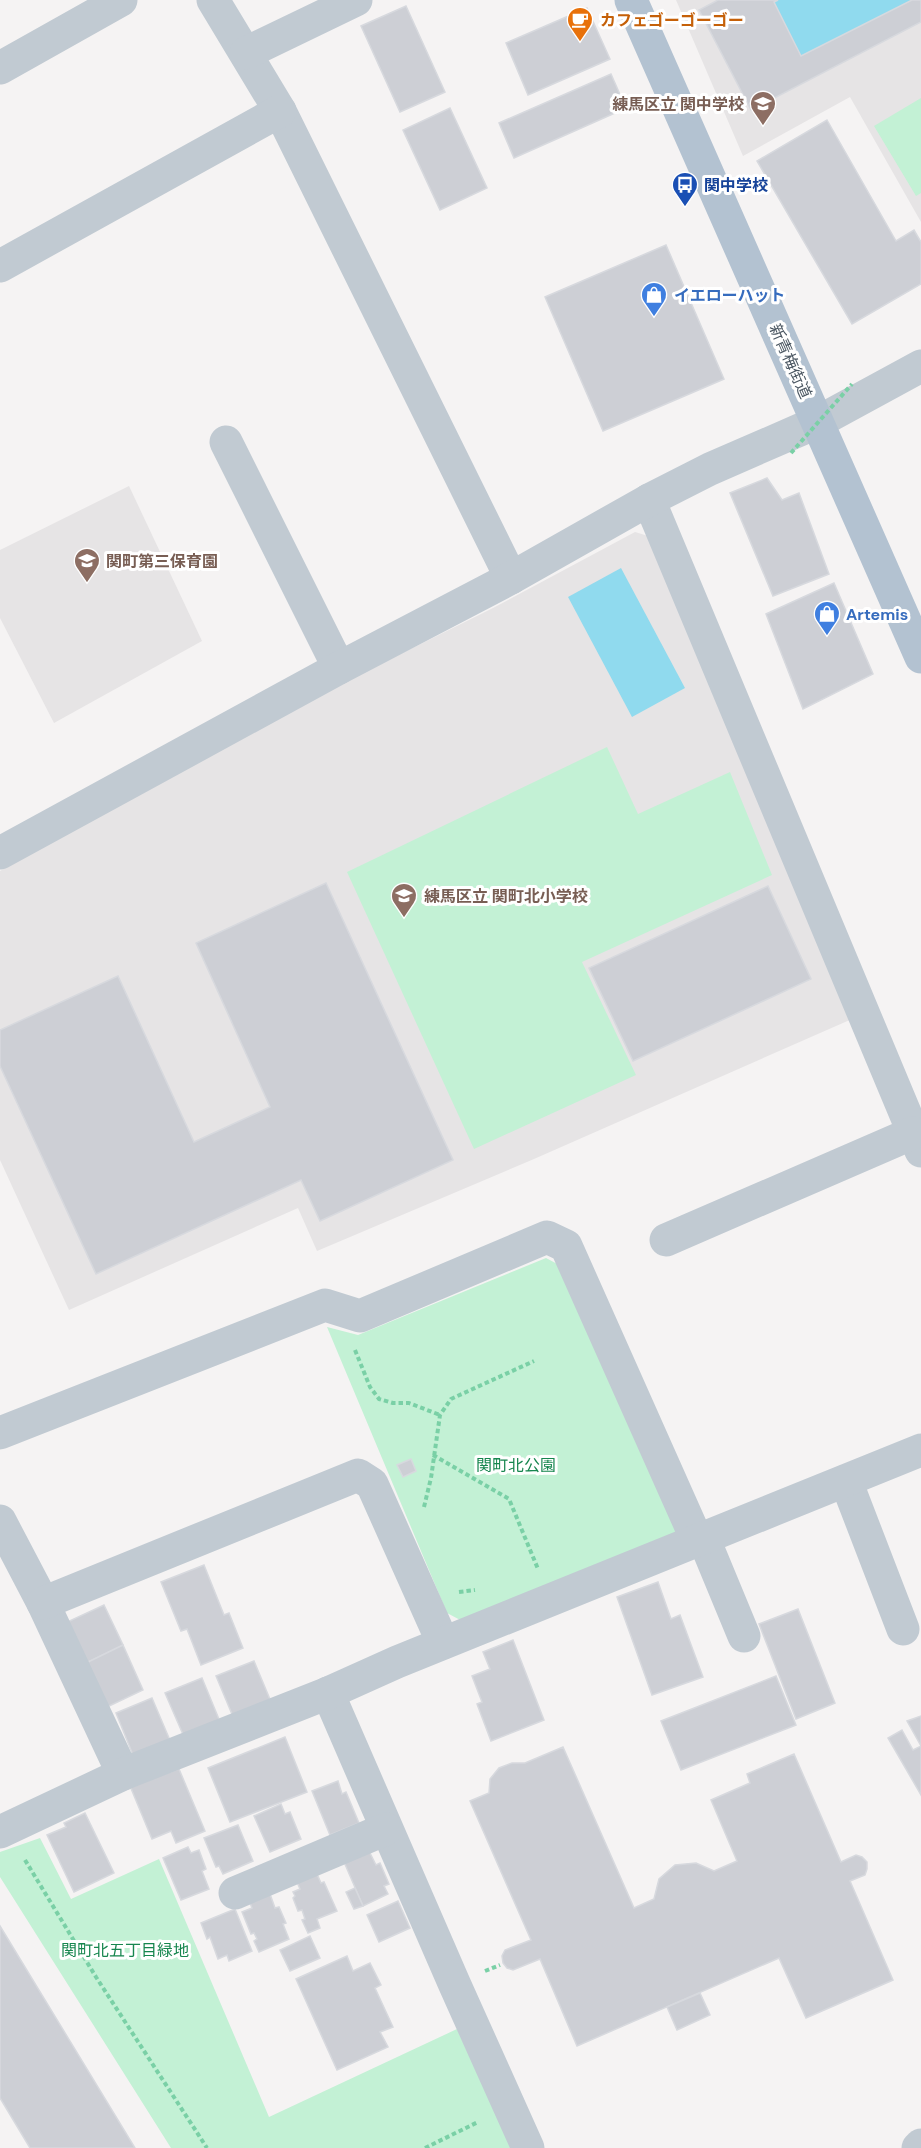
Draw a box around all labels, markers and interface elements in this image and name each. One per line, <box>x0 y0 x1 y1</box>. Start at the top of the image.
cafe icon: カフェゴーゴーゴー <box>565 5 595 43</box>
place label: カフェゴーゴーゴー <box>600 10 744 31</box>
school or university icon: 練馬区立 関中学校 <box>748 89 778 127</box>
place label: 練馬区立 関中学校 <box>612 94 744 115</box>
bus stop icon: 関中学校 <box>670 170 700 208</box>
place label: 関中学校 <box>704 175 768 196</box>
shop icon: イエローハット <box>639 280 669 318</box>
place label: イエローハット <box>674 285 786 306</box>
street label: 新青梅街道 <box>765 320 816 402</box>
school or university icon: 関町第三保育園 <box>72 546 102 584</box>
place label: 関町第三保育園 <box>106 551 218 572</box>
shop icon: Artemis <box>812 599 842 637</box>
place label: Artemis <box>846 604 908 625</box>
school or university icon: 練馬区立 関町北小学校 <box>389 881 419 919</box>
place label: 練馬区立 関町北小学校 <box>424 886 588 907</box>
park label: 関町北公園 <box>476 1455 556 1476</box>
park label: 関町北五丁目緑地 <box>61 1940 189 1961</box>

